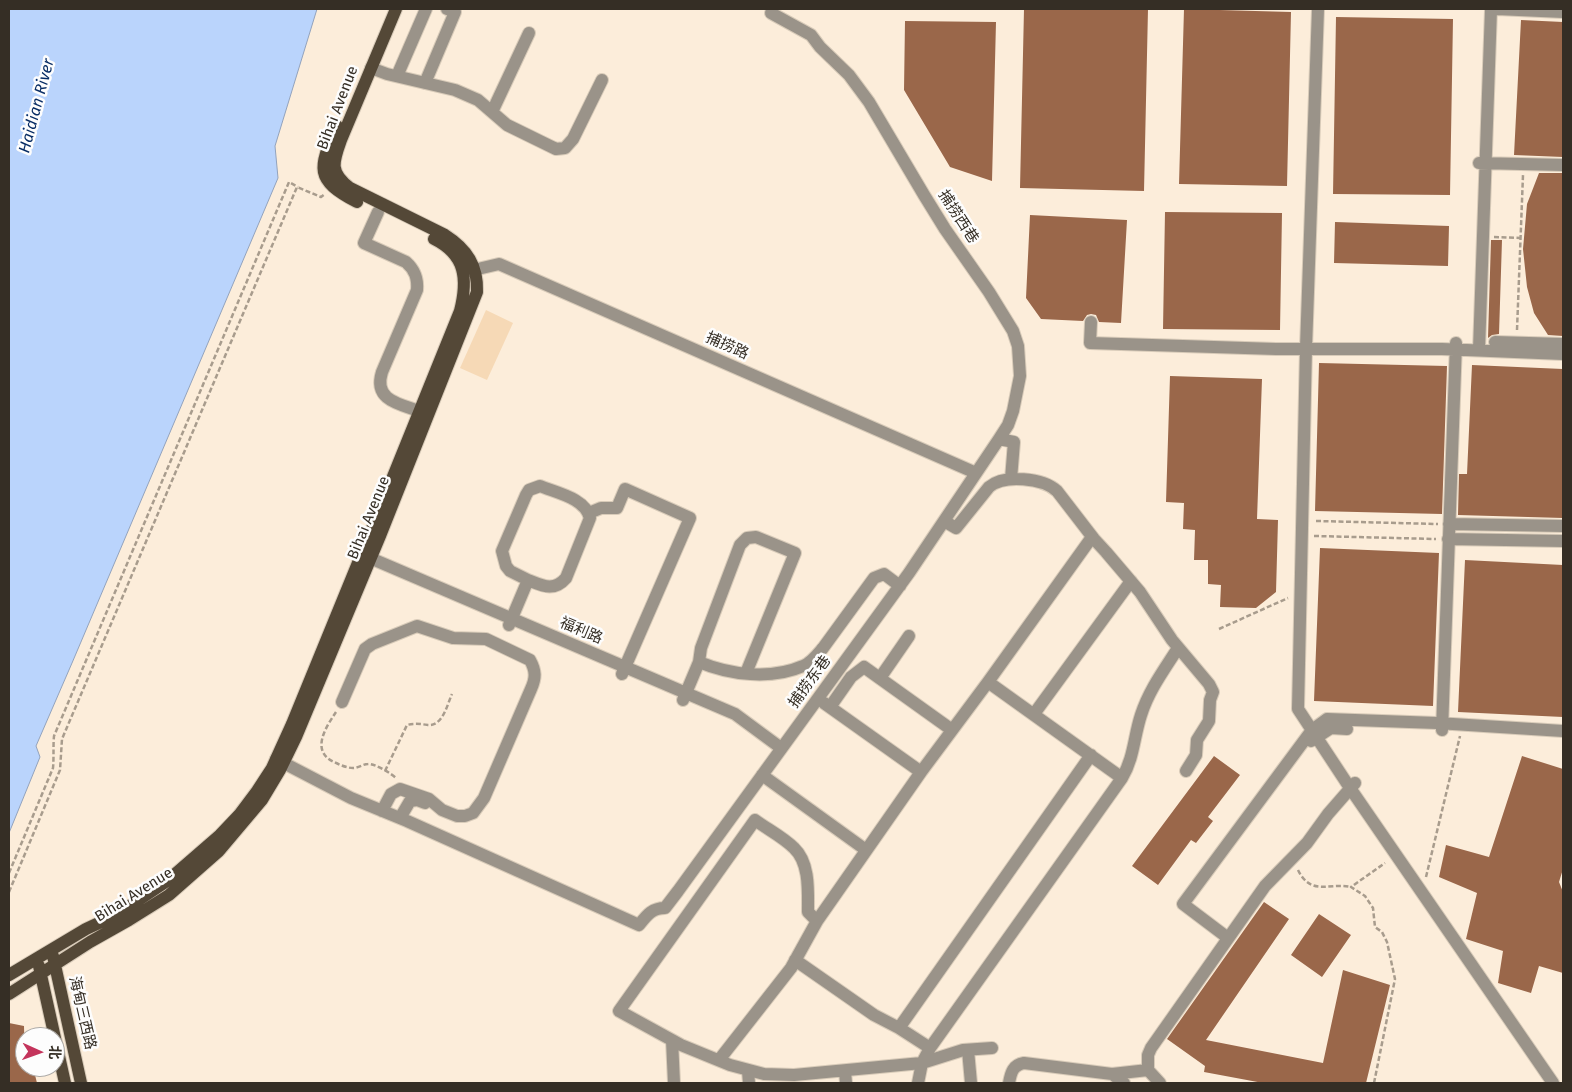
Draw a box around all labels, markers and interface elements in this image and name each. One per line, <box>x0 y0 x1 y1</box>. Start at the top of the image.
water label: Haidian River <box>15 57 59 155</box>
street label: Bihai Avenue <box>314 64 362 152</box>
street label: 捕捞西巷 <box>934 187 982 247</box>
street label: 捕捞路 <box>703 329 751 363</box>
street label: Bihai Avenue <box>344 474 394 562</box>
street label: 福利路 <box>557 614 605 648</box>
street label: 捕捞东巷 <box>785 652 835 712</box>
street label: Bihai Avenue <box>92 864 176 926</box>
street label: 海甸三西路 <box>65 974 99 1052</box>
north arrow <box>15 1027 65 1077</box>
text: 北 <box>46 1045 63 1060</box>

